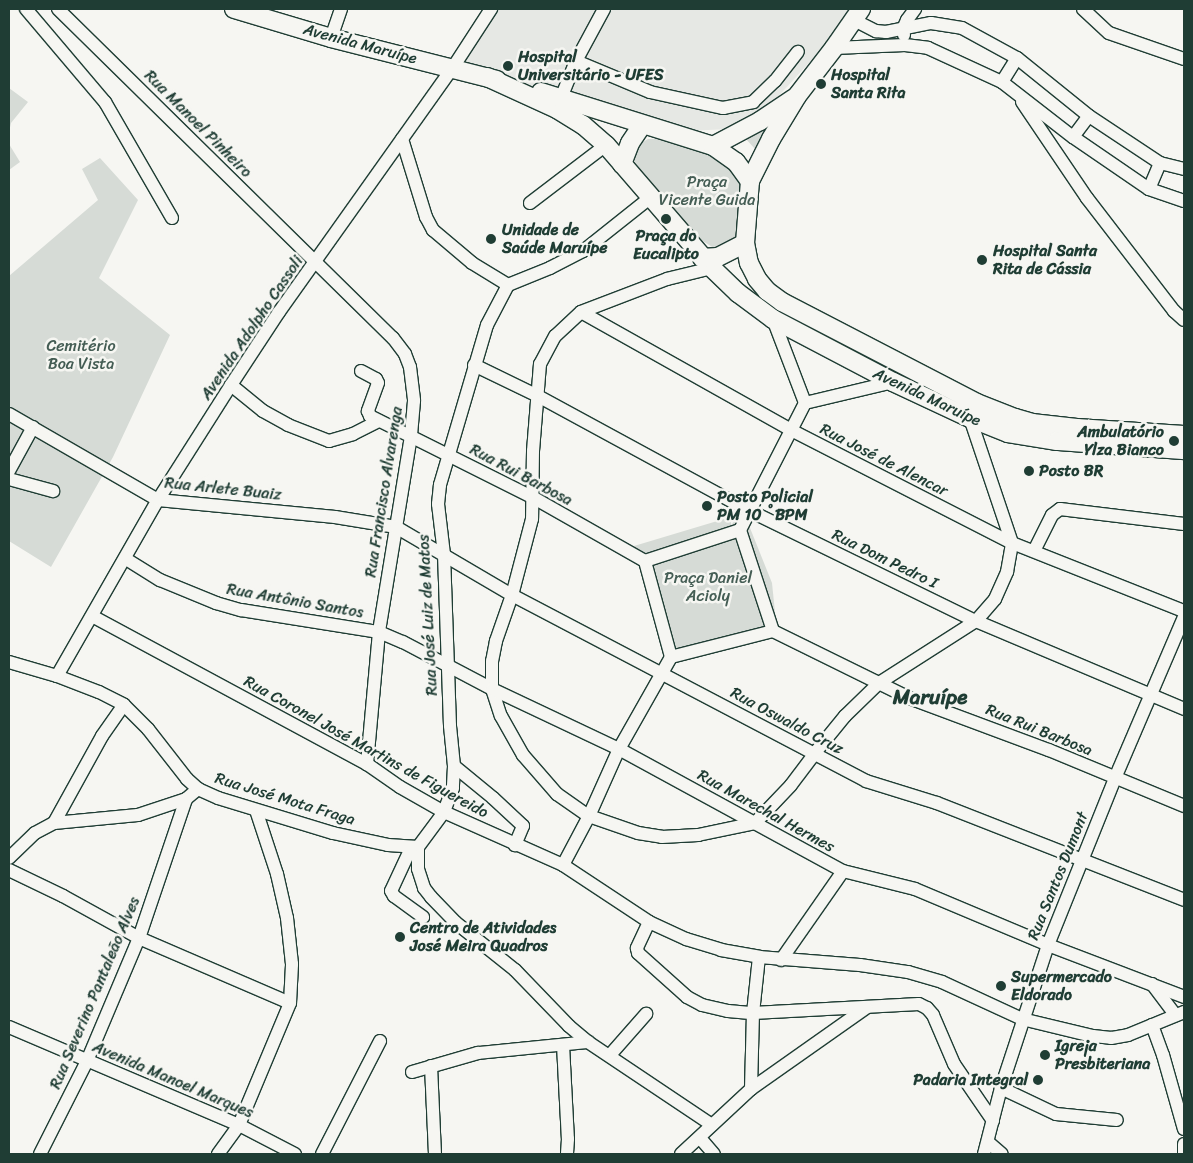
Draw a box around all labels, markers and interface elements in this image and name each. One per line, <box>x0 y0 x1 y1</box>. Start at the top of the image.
street label: Avenida Maruípe <box>301 20 419 68</box>
place label: Hospital Universitário - UFES <box>518 47 664 85</box>
marker: Hospital Universitário - UFES <box>502 60 514 72</box>
place label: Hospital Santa Rita <box>831 65 906 103</box>
street label: Rua Manoel Pinheiro <box>141 67 255 181</box>
marker: Hospital Santa Rita <box>815 78 827 90</box>
park label: Praça Vicente Guida <box>659 172 755 210</box>
marker: Praça do Eucalipto <box>660 213 672 225</box>
place label: Unidade de Saúde Maruípe <box>502 220 606 258</box>
place label: Praça do Eucalipto <box>633 226 699 264</box>
marker: Unidade de Saúde Maruípe <box>484 232 498 246</box>
place label: Hospital Santa Rita de Cássia <box>993 241 1098 279</box>
street label: Avenida Adolpho Cassoli <box>196 252 308 404</box>
marker: Hospital Santa Rita de Cássia <box>975 253 989 267</box>
park label: Cemitério Boa Vista <box>46 336 116 374</box>
street label: Avenida Maruípe <box>870 364 984 430</box>
street label: Rua Francisco Alvarenga <box>361 405 407 579</box>
street label: Rua José de Alencar <box>817 419 951 501</box>
place label: Ambulatório Ylza Bianco <box>1077 422 1164 460</box>
marker: Ambulatório Ylza Bianco <box>1168 435 1180 447</box>
street label: Rua Rui Barbosa <box>466 440 576 510</box>
place label: Posto BR <box>1039 461 1103 481</box>
marker: Posto BR <box>1023 465 1035 477</box>
street label: Rua Arlete Buaiz <box>163 473 283 505</box>
place label: Posto Policial PM 10˚ BPM <box>717 487 813 525</box>
marker: Posto Policial PM 10˚ BPM <box>701 500 713 512</box>
street label: Rua Dom Pedro I <box>829 525 941 593</box>
street label: Rua José Luiz de Matos <box>414 533 442 697</box>
park label: Praça Daniel Acioly <box>664 568 752 606</box>
street label: Rua Antônio Santos <box>225 580 365 622</box>
street label: Rua Coronel José Martins de Figuereido <box>240 671 492 823</box>
street label: Rua Oswaldo Cruz <box>727 683 847 759</box>
district label: Maruípe <box>893 684 967 710</box>
street label: Rua Rui Barbosa <box>983 700 1095 760</box>
street label: Rua Marechal Hermes <box>695 766 837 856</box>
street label: Rua José Mota Fraga <box>213 769 357 829</box>
street label: Rua Santos Dumont <box>1024 809 1092 943</box>
street label: Rua Severino Pantaleão Alves <box>46 894 144 1092</box>
place label: Centro de Atividades José Meira Quadros <box>410 918 558 956</box>
marker: Centro de Atividades José Meira Quadros <box>394 931 406 943</box>
place label: Supermercado Eldorado <box>1011 967 1112 1005</box>
marker: Supermercado Eldorado <box>995 980 1007 992</box>
place label: Igreja Presbiteriana <box>1055 1036 1150 1074</box>
street label: Avenida Manoel Marques <box>90 1037 256 1123</box>
marker: Igreja Presbiteriana <box>1039 1049 1051 1061</box>
place label: Padaria Integral <box>913 1070 1028 1090</box>
marker: Padaria Integral <box>1032 1074 1044 1086</box>

